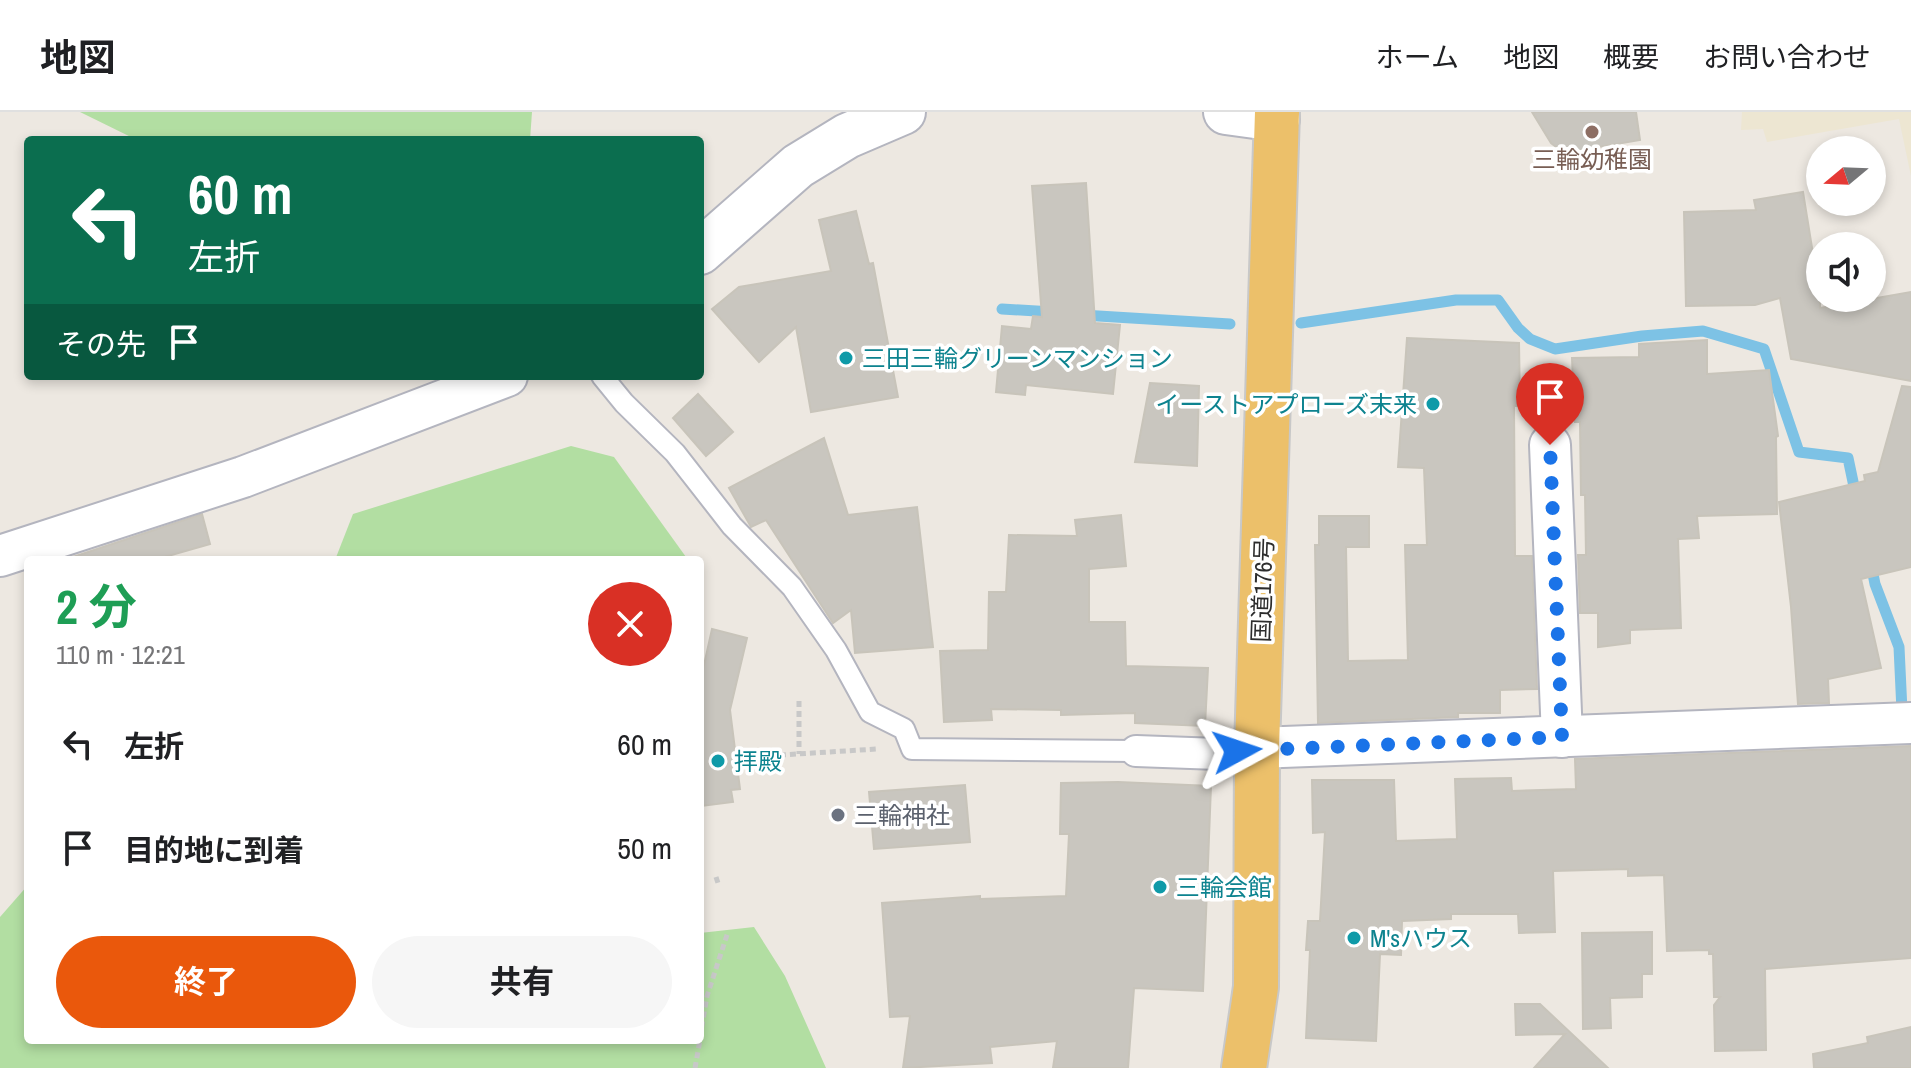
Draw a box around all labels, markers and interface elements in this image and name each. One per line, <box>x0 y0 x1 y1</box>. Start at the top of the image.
text: 地図 <box>40 32 116 83</box>
text: ホーム <box>1376 38 1459 76</box>
text: 地図 <box>1503 38 1559 76</box>
text: 概要 <box>1603 38 1659 76</box>
text: お問い合わせ <box>1703 38 1871 76</box>
marker: 三輪幼稚園 <box>1583 123 1601 141</box>
north arrow <box>1806 136 1886 216</box>
map controls <box>1806 136 1886 312</box>
place label: 三輪幼稚園 <box>1532 143 1652 175</box>
text: 60 m <box>188 156 293 231</box>
icon: left <box>56 168 160 272</box>
button: sound <box>1806 232 1886 312</box>
text: 左折 <box>188 233 260 281</box>
icon: arrive <box>162 320 206 364</box>
text: その先 <box>56 324 146 364</box>
place label: 三田三輪グリーンマンション <box>862 342 1173 374</box>
marker: 三田三輪グリーンマンション <box>837 349 855 367</box>
pin <box>1516 363 1584 445</box>
icon: arrive <box>1528 375 1572 419</box>
place label: イーストアプローズ末来 <box>1155 388 1417 420</box>
marker: イーストアプローズ末来 <box>1424 395 1442 413</box>
street label: 国道176号 <box>1244 537 1280 643</box>
text: 2 分 <box>56 574 137 639</box>
button: close <box>588 582 672 666</box>
text: 110 m · 12:21 <box>56 637 185 672</box>
position arrow <box>1195 709 1279 793</box>
icon: left <box>56 722 100 766</box>
text: 60 m <box>617 724 672 764</box>
text: 左折 <box>124 726 184 766</box>
place label: 拝殿 <box>734 745 782 777</box>
marker: 拝殿 <box>709 752 727 770</box>
place label: 三輪神社 <box>854 799 950 831</box>
marker: 三輪神社 <box>829 806 847 824</box>
icon: arrive <box>56 826 100 870</box>
text: 50 m <box>617 828 672 868</box>
text: 目的地に到着 <box>124 830 304 870</box>
place label: 三輪会館 <box>1176 871 1272 903</box>
marker: 三輪会館 <box>1151 878 1169 896</box>
place label: M'sハウス <box>1370 922 1472 954</box>
marker: M'sハウス <box>1345 929 1363 947</box>
button: 終了 <box>56 936 356 1028</box>
button: 共有 <box>372 936 672 1028</box>

